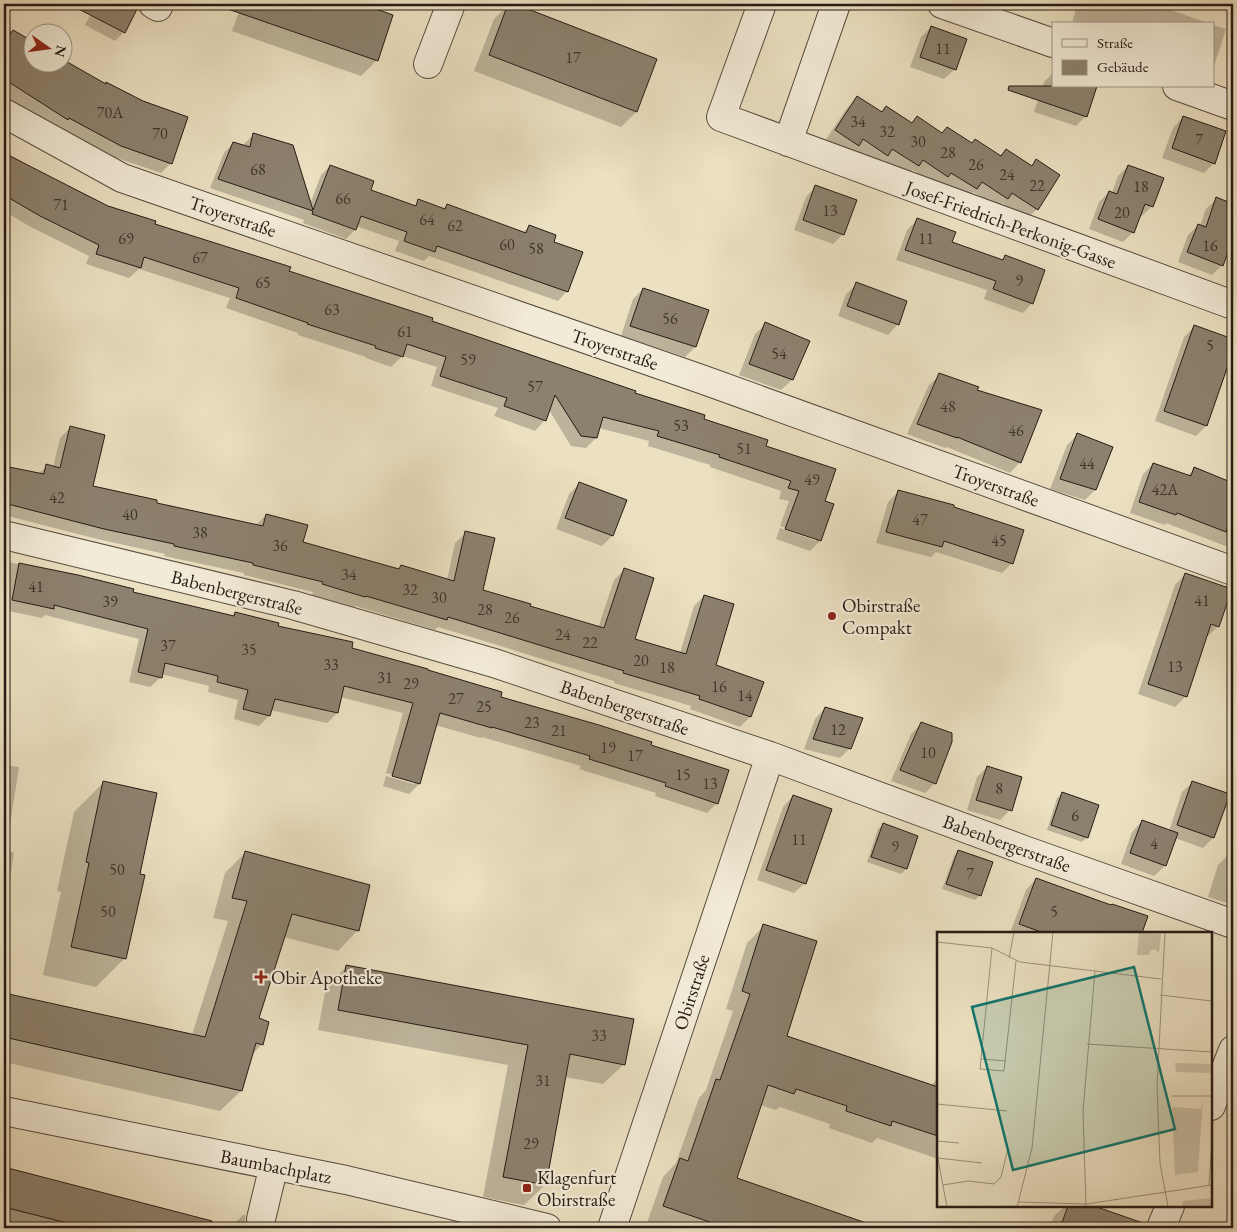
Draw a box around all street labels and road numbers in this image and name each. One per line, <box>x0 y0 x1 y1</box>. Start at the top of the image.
street label: Josef-Friedrich-Perkonig-Gasse <box>900 174 1120 274</box>
street label: Troyerstraße <box>186 190 280 243</box>
street label: Troyerstraße <box>568 323 662 376</box>
street label: Troyerstraße <box>949 458 1043 513</box>
street label: Babenbergerstraße <box>169 564 305 621</box>
street label: Babenbergerstraße <box>557 674 693 741</box>
street label: Babenbergerstraße <box>939 809 1074 878</box>
street label: Obirstraße <box>667 951 715 1033</box>
street label: Baumbachplatz <box>218 1143 335 1190</box>

